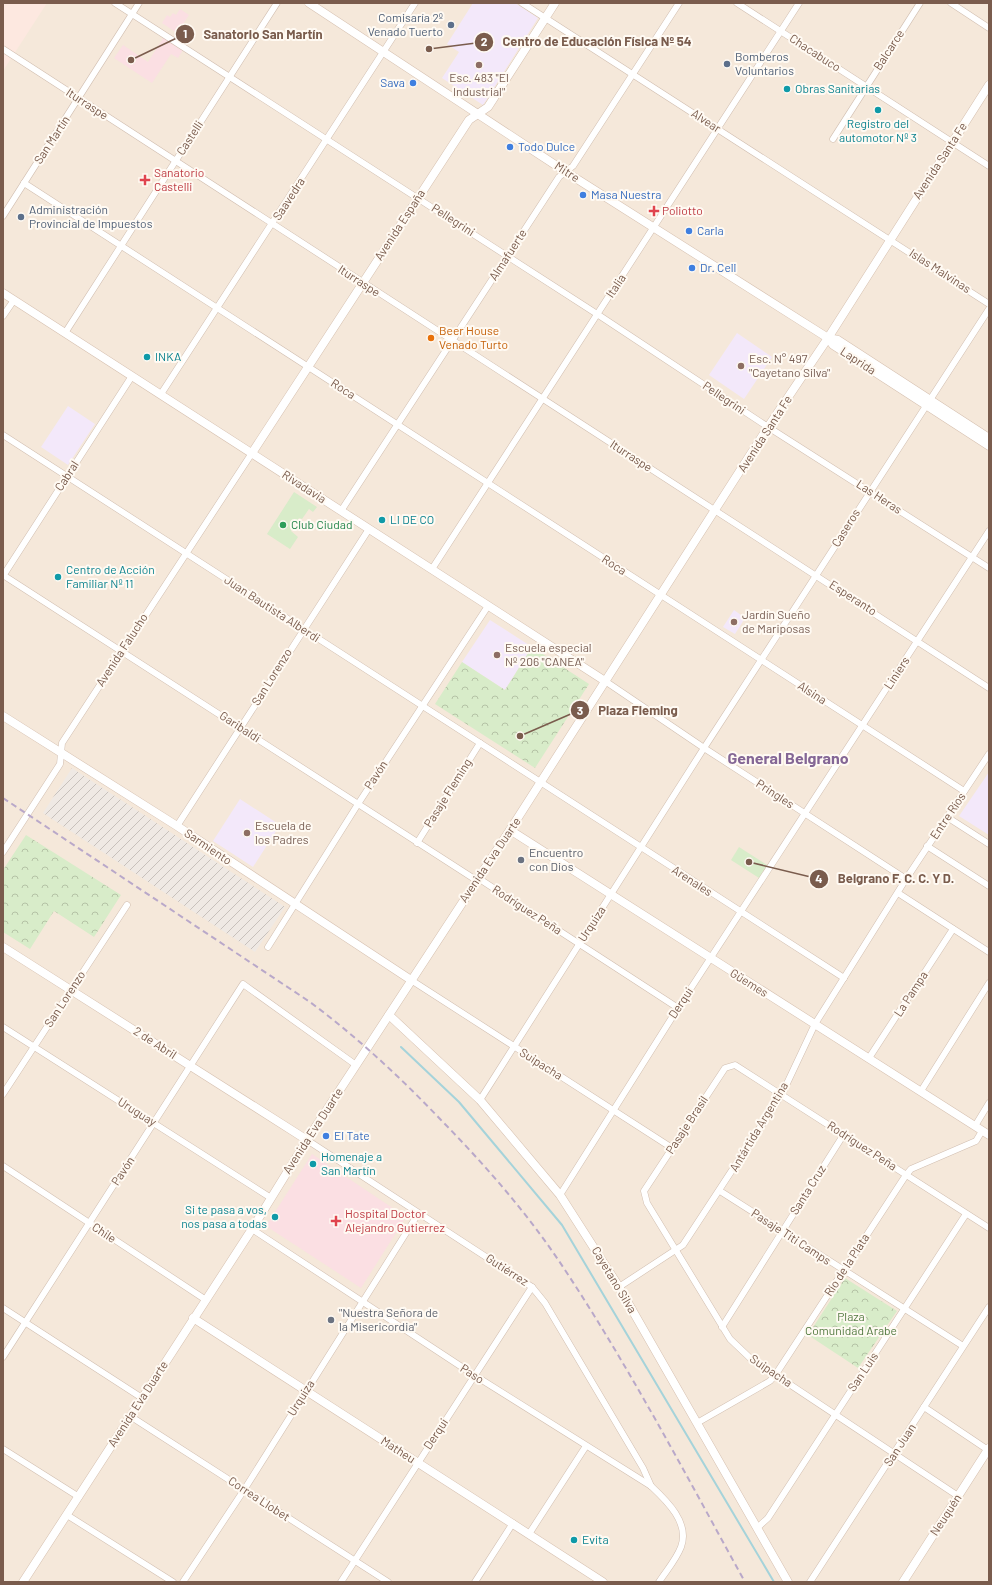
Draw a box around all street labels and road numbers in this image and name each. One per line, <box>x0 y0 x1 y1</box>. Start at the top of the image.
street label: Balcarce <box>870 27 906 72</box>
street label: Chacabuco <box>787 30 844 74</box>
street label: Iturraspe <box>64 84 111 122</box>
street label: Alvear <box>689 105 724 135</box>
street label: San Martín <box>30 113 72 166</box>
street label: Castelli <box>173 118 205 157</box>
street label: Avenida Santa Fe <box>909 119 969 201</box>
street label: Mitre <box>553 158 583 184</box>
street label: Saavedra <box>269 174 307 222</box>
street label: Avenida España <box>371 186 427 263</box>
street label: Pellegrini <box>429 200 478 238</box>
street label: Almafuerte <box>485 226 529 283</box>
street label: Islas Malvinas <box>907 245 974 295</box>
street label: Iturraspe <box>336 261 383 299</box>
street label: Italia <box>602 271 628 300</box>
street label: Laprida <box>838 343 879 377</box>
street label: Roca <box>329 375 358 401</box>
street label: Pellegrini <box>701 378 749 417</box>
street label: Avenida Santa Fe <box>734 392 794 474</box>
street label: Iturraspe <box>608 436 655 474</box>
street label: Cabral <box>51 458 81 493</box>
street label: Rivadavia <box>280 467 329 506</box>
street label: Las Heras <box>854 476 905 516</box>
street label: Caseros <box>828 506 862 549</box>
street label: Roca <box>600 551 629 577</box>
street label: Juan Bautista Alberdi <box>222 572 323 644</box>
street label: Esperanto <box>827 577 880 618</box>
street label: Avenida Falucho <box>92 610 150 689</box>
street label: San Lorenzo <box>248 645 294 707</box>
street label: Liniers <box>881 653 912 691</box>
street label: Alsina <box>796 678 830 707</box>
street label: Garibaldi <box>217 708 264 745</box>
street label: Pasaje Fleming <box>420 755 474 830</box>
street label: Pavón <box>361 757 390 791</box>
street label: Pringles <box>754 776 797 811</box>
street label: Entre Ríos <box>926 789 968 841</box>
street label: Avenida Eva Duarte <box>455 814 523 905</box>
street label: Sarmiento <box>182 825 235 867</box>
street label: Arenales <box>670 862 716 899</box>
street label: Rodríguez Peña <box>490 881 565 937</box>
street label: Urquiza <box>575 903 608 944</box>
street label: Güemes <box>728 965 771 999</box>
street label: San Lorenzo <box>41 968 88 1029</box>
street label: La Pampa <box>890 968 930 1019</box>
street label: Derqui <box>665 984 695 1021</box>
street label: 2 de Abril <box>132 1023 180 1061</box>
street label: Suipacha <box>517 1044 566 1082</box>
street label: Antártida Argentina <box>726 1079 790 1174</box>
street label: Avenida Eva Duarte <box>279 1085 345 1176</box>
street label: Pasaje Brasil <box>662 1093 710 1156</box>
street label: Uruguay <box>116 1094 160 1129</box>
street label: Rodríguez Peña <box>825 1117 900 1173</box>
street label: Pavón <box>108 1153 137 1187</box>
street label: Santa Cruz <box>786 1162 828 1217</box>
street label: Pasaje Titi Camps <box>749 1205 834 1267</box>
street label: Chile <box>90 1219 119 1245</box>
street label: Río de la Plata <box>821 1230 872 1298</box>
street label: Cayetano Silva <box>589 1244 640 1315</box>
street label: Gutiérrez <box>484 1250 531 1288</box>
street label: San Luis <box>844 1349 880 1394</box>
street label: Suipacha <box>748 1351 795 1389</box>
street label: Avenida Eva Duarte <box>104 1358 170 1449</box>
street label: Paso <box>458 1360 487 1386</box>
street label: Urquiza <box>284 1377 317 1418</box>
street label: Derqui <box>420 1415 450 1452</box>
street label: San Juan <box>880 1421 918 1468</box>
street label: Matheu <box>379 1433 418 1465</box>
street label: Correa Llobet <box>226 1473 293 1523</box>
street label: Neuquén <box>927 1491 964 1538</box>

